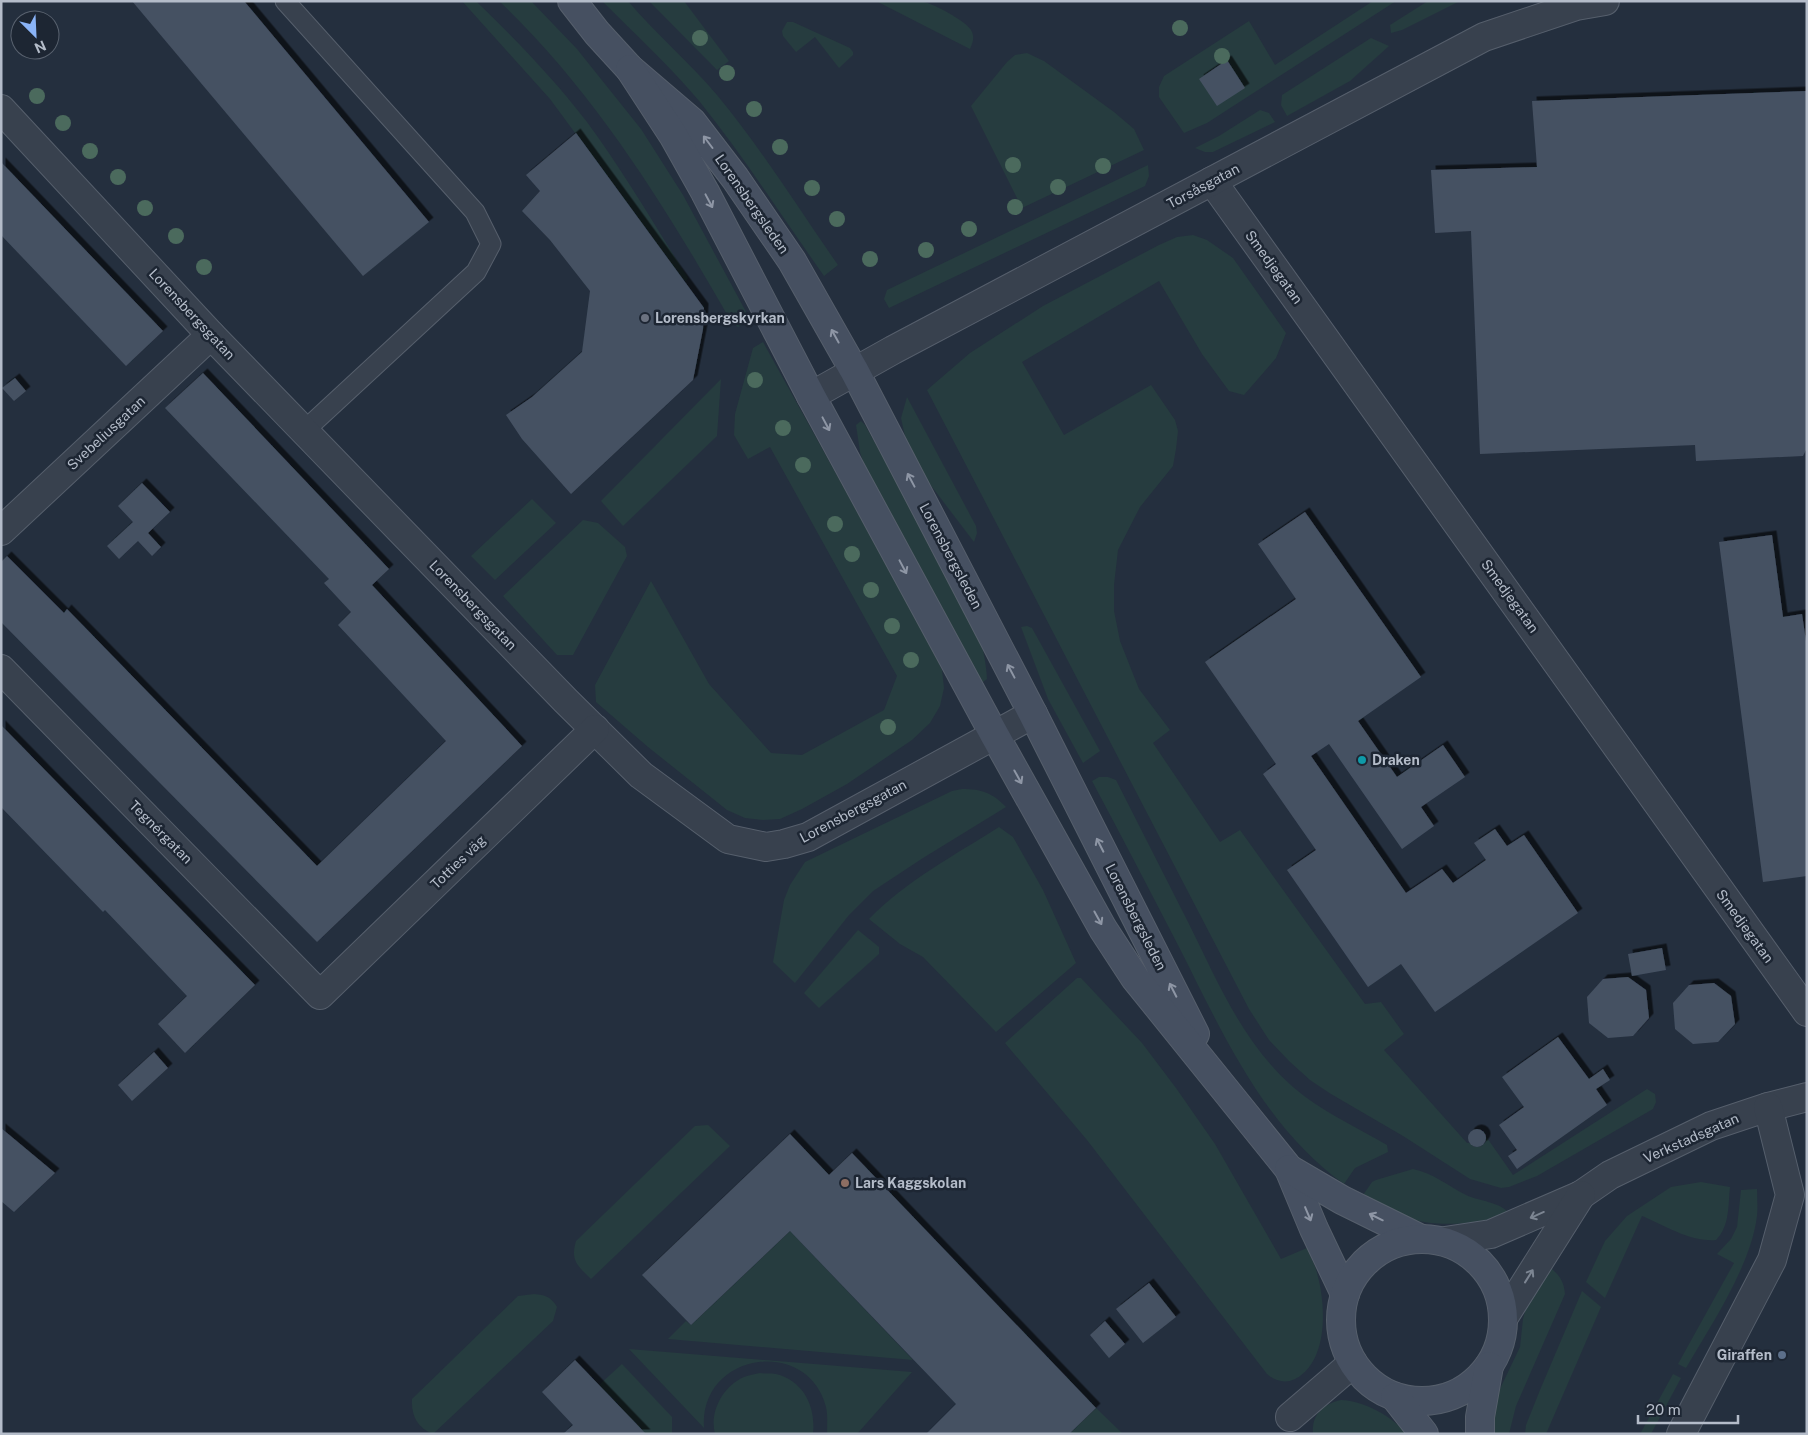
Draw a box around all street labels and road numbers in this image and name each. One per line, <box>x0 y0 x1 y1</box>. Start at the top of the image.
street label: Lorensbergsleden <box>712 151 792 257</box>
street label: Torsåsgatan <box>1164 160 1242 212</box>
street label: Smedjegatan <box>1242 227 1306 307</box>
street label: Lorensbergsgatan <box>146 265 238 363</box>
street label: Svebeliusgatan <box>64 393 148 473</box>
street label: Lorensbergsleden <box>916 500 986 612</box>
street label: Smedjegatan <box>1478 556 1542 636</box>
street label: Lorensbergsgatan <box>426 557 520 653</box>
street label: Lorensbergsgatan <box>797 776 909 846</box>
street label: Tegnérgatan <box>126 797 196 867</box>
street label: Totties väg <box>427 832 489 892</box>
street label: Lorensbergsleden <box>1102 861 1170 973</box>
street label: Smedjegatan <box>1713 886 1777 966</box>
street label: Verkstadsgatan <box>1641 1110 1741 1166</box>

